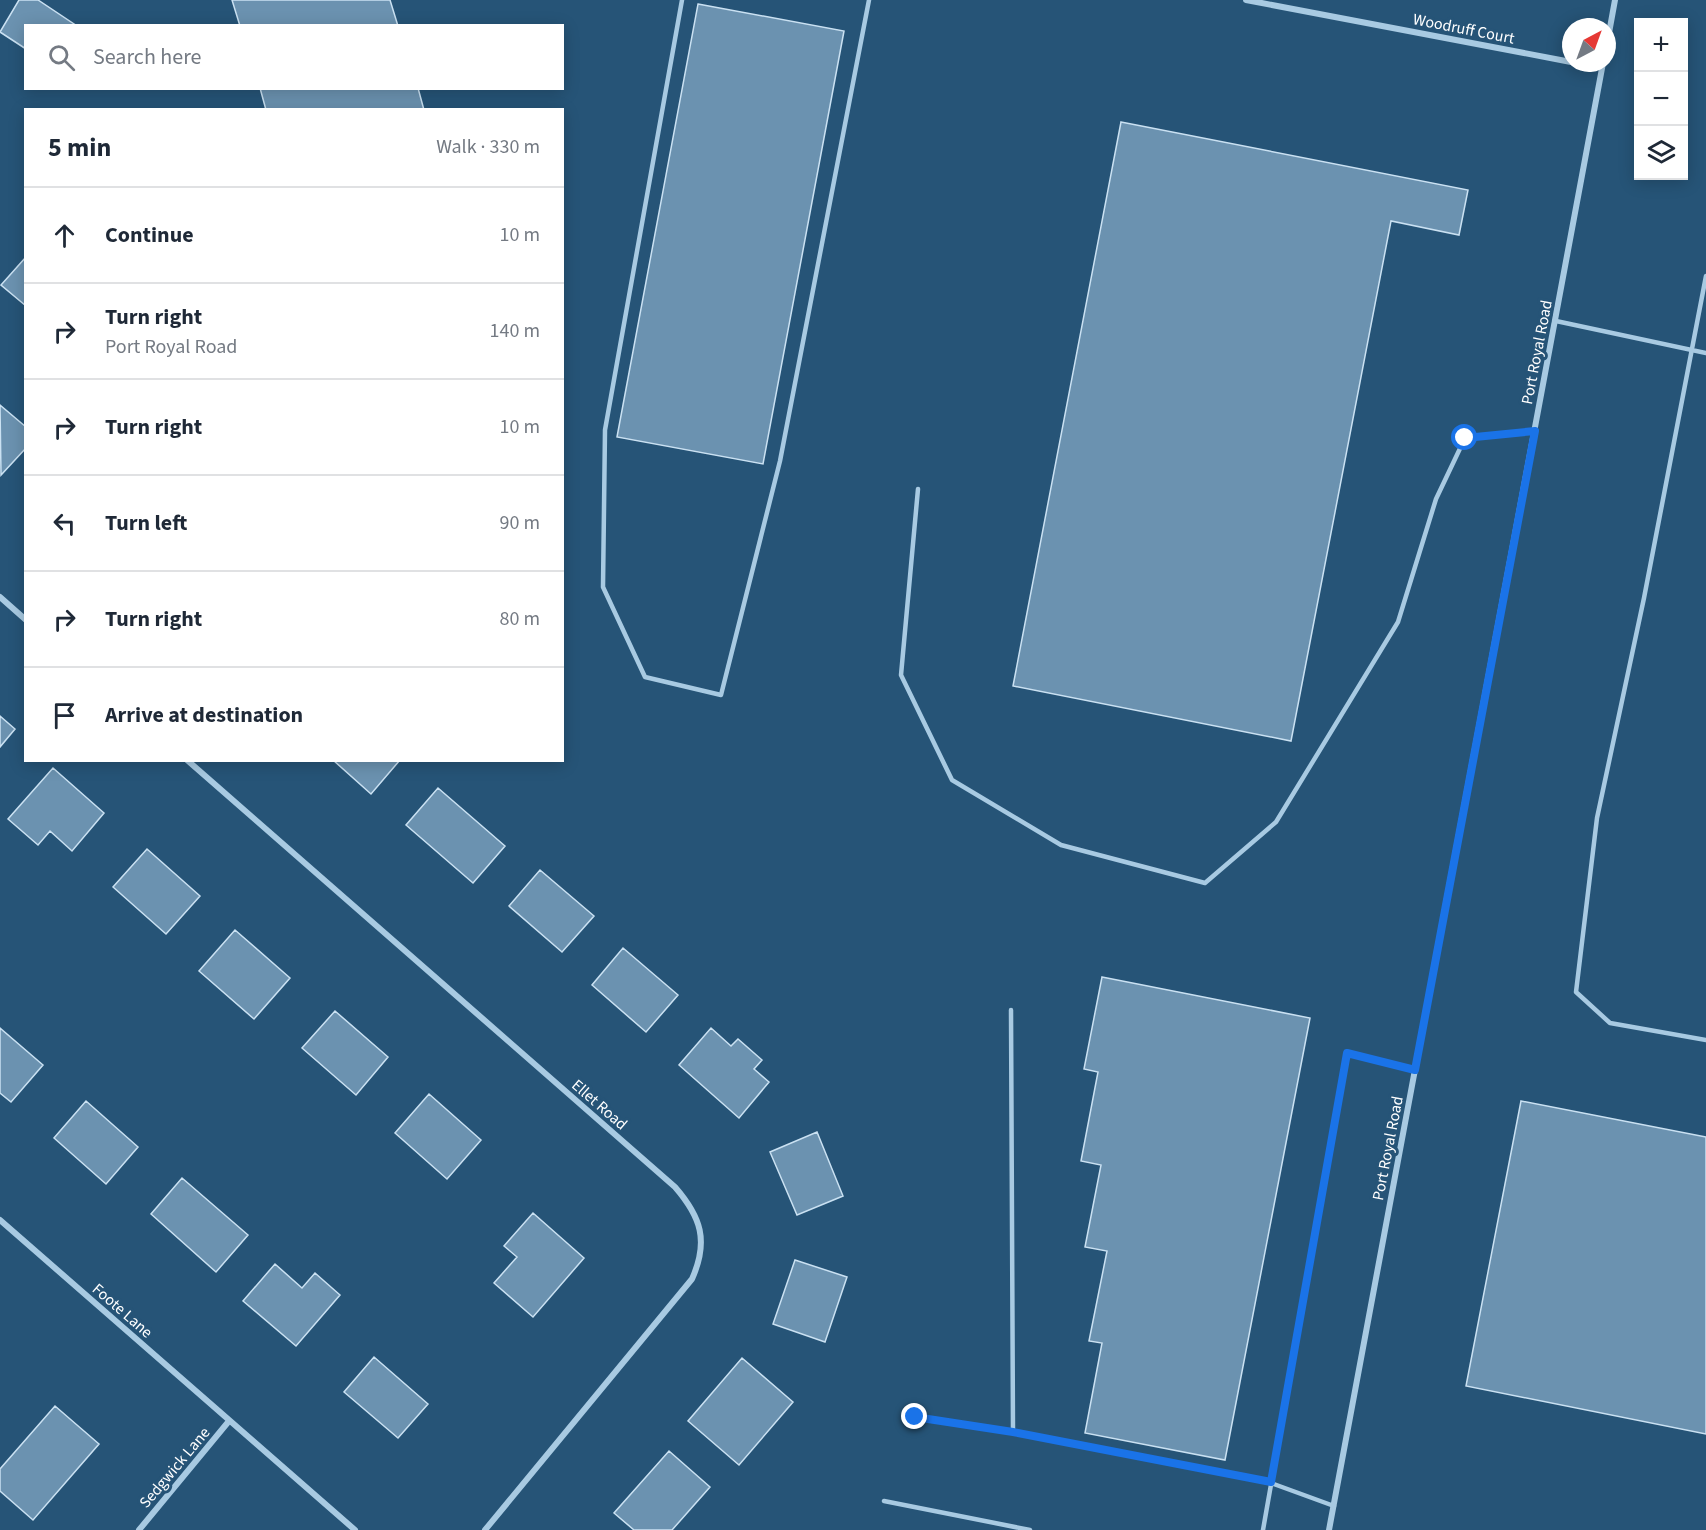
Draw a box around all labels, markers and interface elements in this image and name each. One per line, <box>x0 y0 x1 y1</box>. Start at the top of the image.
street label: Woodruff Court <box>1411 8 1517 50</box>
north arrow <box>1562 18 1616 72</box>
map controls <box>1634 18 1688 180</box>
button: + <box>1634 18 1688 72</box>
search box <box>24 24 564 90</box>
icon: search <box>45 41 78 74</box>
text: Search here <box>93 41 201 73</box>
button: − <box>1634 72 1688 126</box>
button: layers <box>1634 126 1688 180</box>
text: 5 min <box>48 129 111 166</box>
text: Walk · 330 m <box>436 133 540 161</box>
icon: ahead <box>48 219 81 252</box>
text: Continue <box>105 219 194 251</box>
text: 10 m <box>500 221 540 249</box>
street label: Port Royal Road <box>1516 298 1558 406</box>
text: Turn right <box>105 301 202 333</box>
icon: right <box>48 315 81 348</box>
text: 140 m <box>490 317 540 345</box>
text: Port Royal Road <box>105 333 237 361</box>
icon: right <box>48 411 81 444</box>
text: Turn right <box>105 411 202 443</box>
text: 10 m <box>500 413 540 441</box>
route start <box>1451 424 1477 450</box>
icon: left <box>48 507 81 540</box>
text: Turn left <box>105 507 187 539</box>
text: 90 m <box>500 509 540 537</box>
icon: right <box>48 603 81 636</box>
text: Turn right <box>105 603 202 635</box>
text: 80 m <box>500 605 540 633</box>
icon: arrive <box>48 699 81 732</box>
text: Arrive at destination <box>105 699 303 731</box>
street label: Ellet Road <box>567 1074 632 1135</box>
street label: Port Royal Road <box>1367 1094 1409 1202</box>
street label: Foote Lane <box>87 1278 157 1343</box>
route end <box>901 1403 927 1429</box>
street label: Sedgwick Lane <box>134 1422 215 1513</box>

